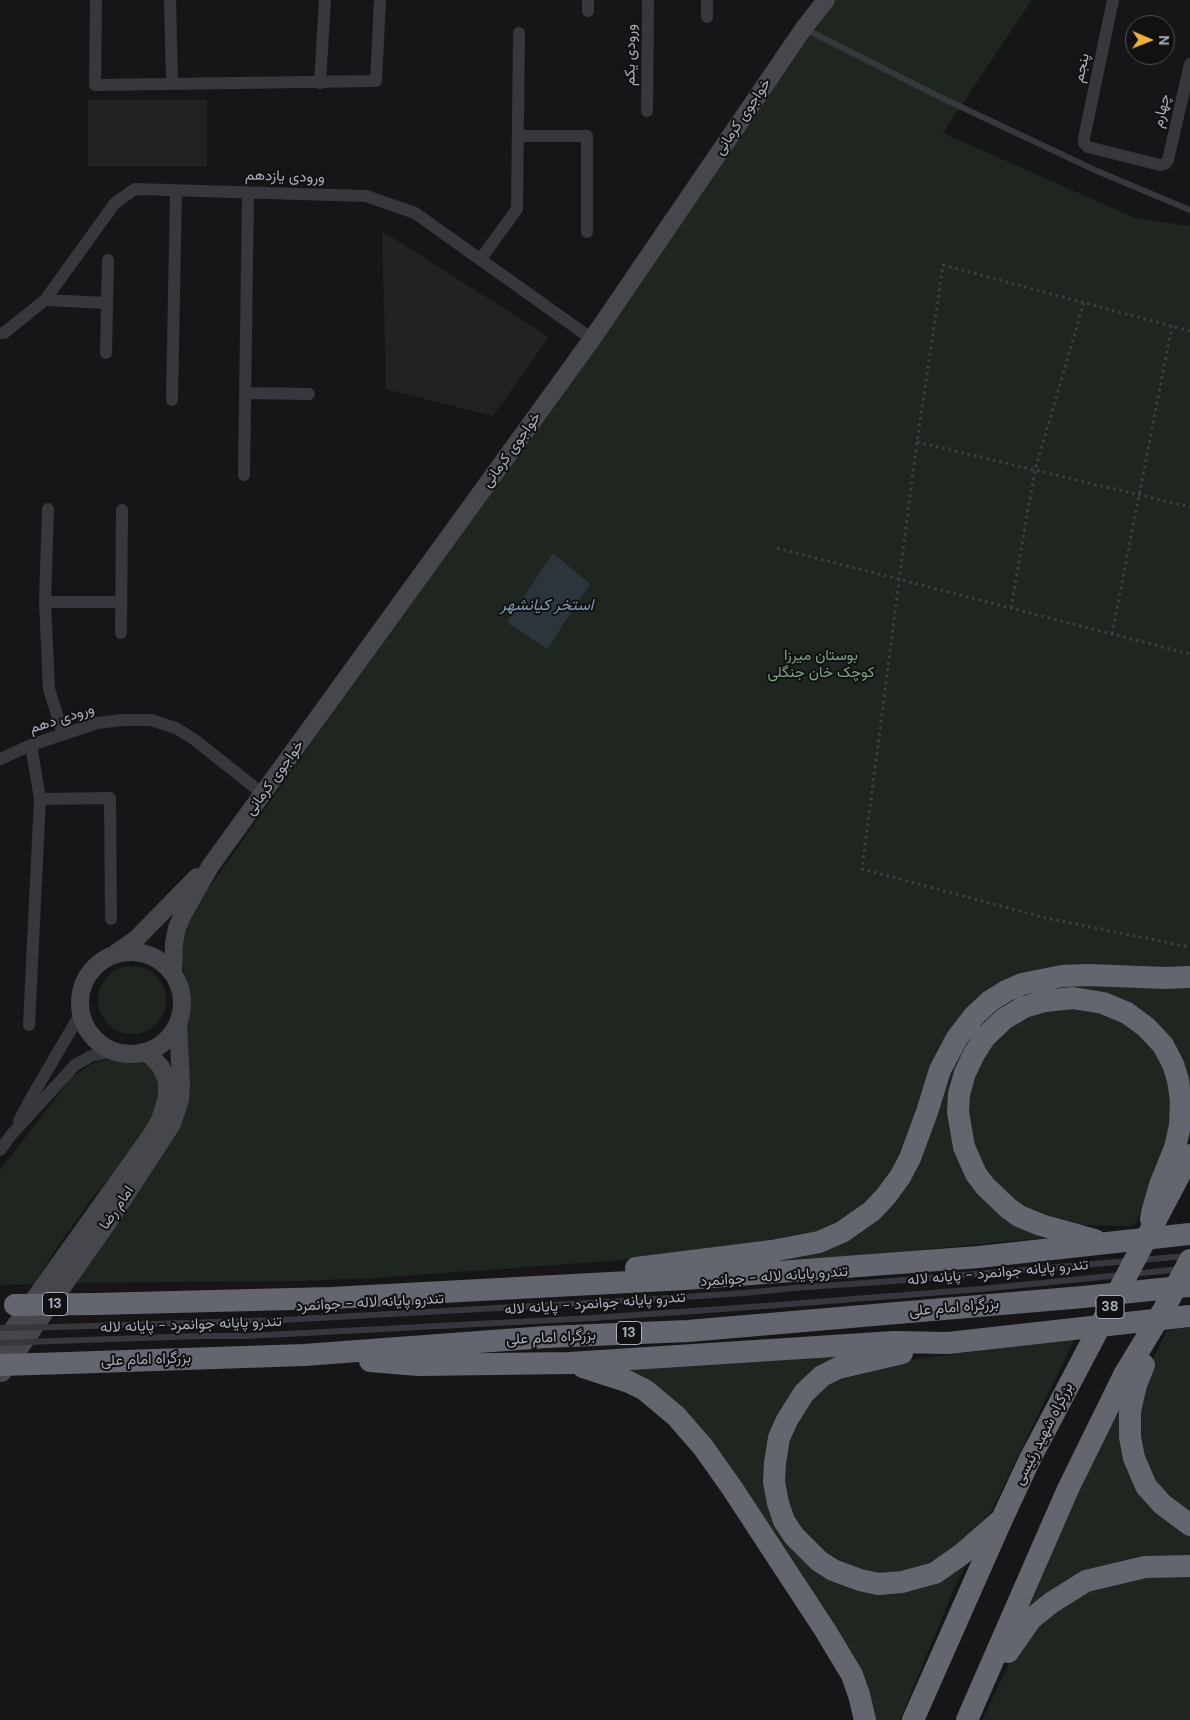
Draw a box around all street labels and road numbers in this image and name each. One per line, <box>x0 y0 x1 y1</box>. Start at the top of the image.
street label: ورودی یکم <box>621 24 641 86</box>
street label: پنجم <box>1070 52 1094 84</box>
street label: خواجوی کرمانی <box>711 75 775 159</box>
street label: چهارم <box>1149 92 1175 130</box>
street label: ورودی یازدهم <box>245 167 325 187</box>
street label: خواجوی کرمانی <box>479 409 545 491</box>
street label: ورودی دهم <box>27 700 97 738</box>
street label: خواجوی کرمانی <box>242 737 308 819</box>
street label: امام رضا <box>96 1183 138 1233</box>
street label: تندرو پایانه جوانمرد - پایانه لاله <box>907 1256 1089 1290</box>
street label: تندرو پایانه لاله - جوانمرد <box>699 1263 849 1291</box>
street label: تندرو پایانه جوانمرد - پایانه لاله <box>504 1289 686 1319</box>
street label: تندرو پایانه لاله - جوانمرد <box>295 1290 445 1316</box>
road number: 13 <box>42 1292 68 1316</box>
street label: بزرگراه امام علی <box>908 1295 1000 1321</box>
road number: 38 <box>1096 1295 1124 1318</box>
street label: تندرو پایانه جوانمرد - پایانه لاله <box>100 1313 282 1337</box>
road number: 13 <box>616 1322 642 1345</box>
street label: بزرگراه امام علی <box>505 1327 597 1349</box>
street label: بزرگراه امام علی <box>101 1349 191 1371</box>
street label: بزرگراه شهید رئیسی <box>1010 1380 1078 1488</box>

